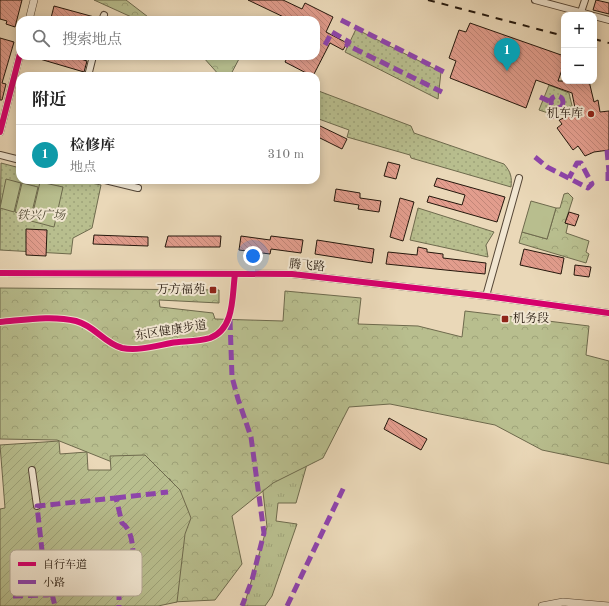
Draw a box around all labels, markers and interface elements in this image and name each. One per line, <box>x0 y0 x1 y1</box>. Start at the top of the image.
map controls <box>561 12 597 84</box>
button: + <box>561 12 597 48</box>
search box <box>16 16 320 60</box>
icon: search <box>30 27 52 49</box>
text: 搜索地点 <box>62 33 122 48</box>
pin: 1 <box>494 38 520 71</box>
button: − <box>561 48 597 84</box>
text: 附近 <box>32 92 66 109</box>
place label: 机车库 <box>547 106 583 120</box>
marker: 机车库 <box>586 109 596 119</box>
text: 检修库 <box>70 139 115 154</box>
text: 1 <box>41 148 49 161</box>
text: 310 m <box>267 148 304 161</box>
text: 地点 <box>70 161 96 174</box>
park label: 铁兴广场 <box>17 208 66 222</box>
your location <box>243 246 263 266</box>
street label: 腾飞路 <box>289 256 326 274</box>
place label: 万方福苑 <box>157 282 205 296</box>
marker: 万方福苑 <box>208 285 218 295</box>
place label: 机务段 <box>513 311 549 325</box>
marker: 机务段 <box>500 314 510 324</box>
street label: 东区健康步道 <box>134 317 208 343</box>
legend <box>10 550 142 596</box>
text: 自行车道 <box>43 558 87 571</box>
text: 小路 <box>43 576 65 589</box>

